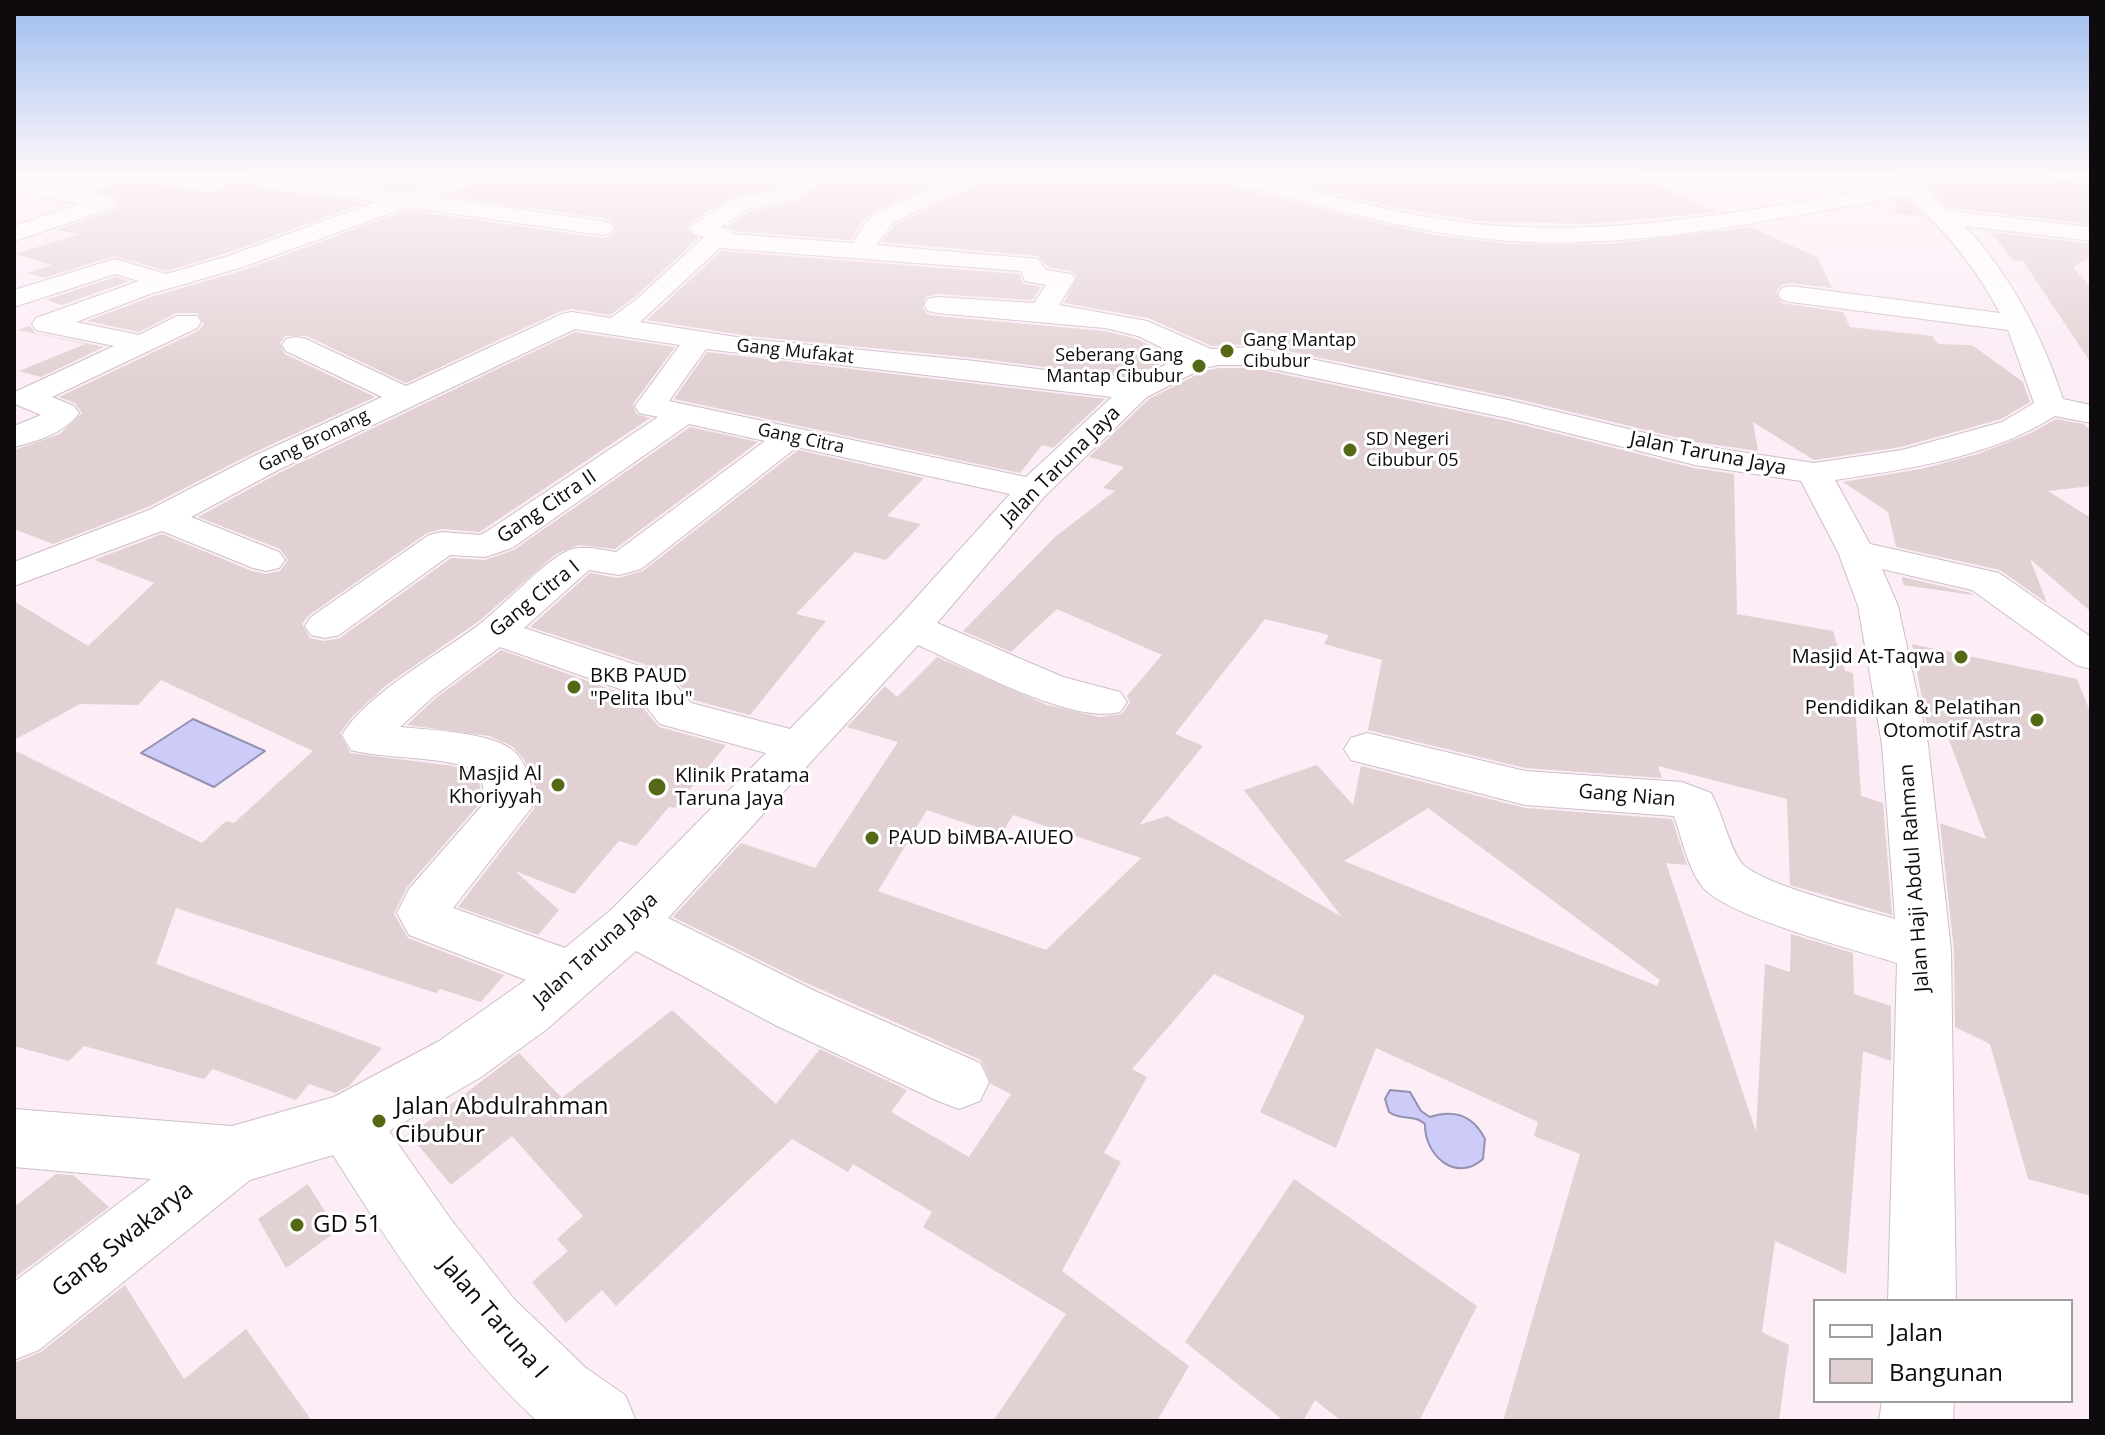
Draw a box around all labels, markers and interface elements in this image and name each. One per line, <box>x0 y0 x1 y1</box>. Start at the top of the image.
place label: Gang Mantap Cibubur <box>1243 330 1356 372</box>
street label: Gang Mufakat <box>735 335 855 369</box>
marker: Gang Mantap Cibubur <box>1218 342 1236 360</box>
place label: Seberang Gang Mantap Cibubur <box>1046 345 1183 388</box>
marker: Seberang Gang Mantap Cibubur <box>1190 357 1208 375</box>
street label: Jalan Taruna Jaya <box>996 401 1126 531</box>
street label: Gang Bronang <box>255 405 373 477</box>
street label: Gang Citra <box>756 419 846 459</box>
street label: Jalan Taruna Jaya <box>1628 427 1788 481</box>
place label: SD Negeri Cibubur 05 <box>1366 429 1459 472</box>
marker: SD Negeri Cibubur 05 <box>1341 441 1359 459</box>
street label: Gang Citra II <box>493 465 601 549</box>
street label: Gang Citra I <box>485 555 585 643</box>
place label: Masjid At-Taqwa <box>1792 645 1945 669</box>
marker: Masjid At-Taqwa <box>1952 648 1970 666</box>
place label: BKB PAUD "Pelita Ibu" <box>590 664 693 711</box>
marker: BKB PAUD "Pelita Ibu" <box>565 678 583 696</box>
place label: Pendidikan & Pelatihan Otomotif Astra <box>1805 696 2021 743</box>
marker: Pendidikan & Pelatihan Otomotif Astra <box>2028 711 2046 729</box>
place label: Masjid Al Khoriyyah <box>449 762 542 809</box>
street label: Jalan Haji Abdul Rahman <box>1895 763 1935 993</box>
place label: Klinik Pratama Taruna Jaya <box>675 764 810 811</box>
marker: Masjid Al Khoriyyah <box>549 776 567 794</box>
marker: Klinik Pratama Taruna Jaya <box>646 776 668 798</box>
street label: Gang Nian <box>1577 780 1677 812</box>
place label: PAUD biMBA-AIUEO <box>888 826 1074 850</box>
marker: PAUD biMBA-AIUEO <box>863 829 881 847</box>
street label: Jalan Taruna Jaya <box>529 888 663 1012</box>
place label: Jalan Abdulrahman Cibubur <box>395 1093 609 1149</box>
marker: Jalan Abdulrahman Cibubur <box>370 1112 388 1130</box>
street label: Gang Swakarya <box>47 1176 199 1304</box>
place label: GD 51 <box>313 1211 382 1239</box>
marker: GD 51 <box>288 1216 306 1234</box>
street label: Jalan Taruna I <box>432 1251 554 1385</box>
legend <box>1813 1299 2073 1403</box>
text: Jalan <box>1889 1315 1943 1348</box>
text: Bangunan <box>1889 1355 2003 1388</box>

